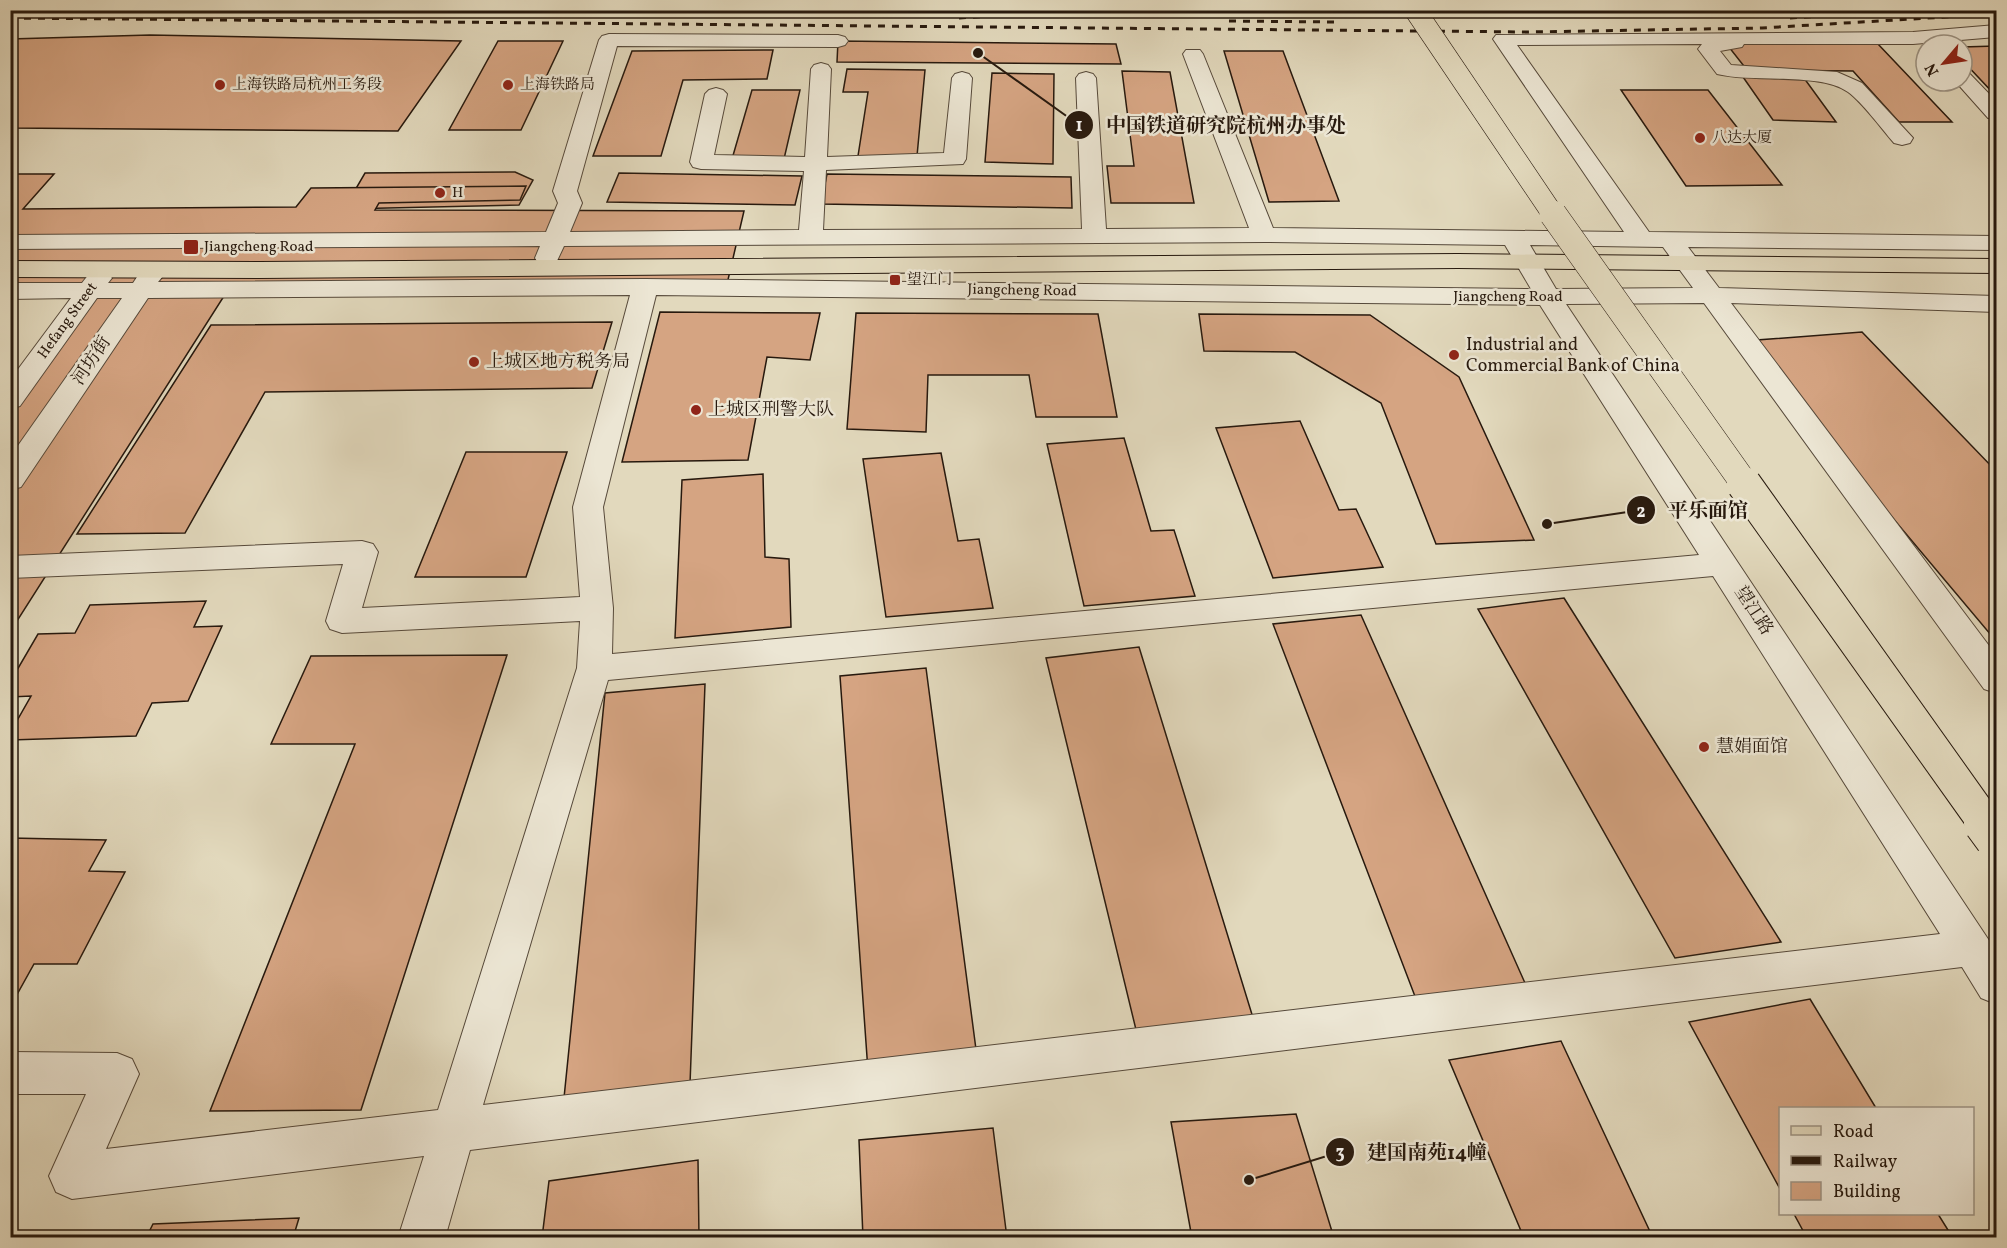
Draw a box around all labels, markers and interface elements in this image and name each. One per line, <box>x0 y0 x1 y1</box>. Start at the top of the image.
north arrow <box>1914 33 1974 93</box>
text: N <box>1920 59 1945 80</box>
place label: 上海铁路局杭州工务段 <box>232 75 382 96</box>
place label: 上海铁路局 <box>520 75 595 96</box>
marker: 上海铁路局杭州工务段 <box>213 78 227 92</box>
marker: 上海铁路局 <box>501 78 515 92</box>
callout: 中国铁道研究院杭州办事处 <box>1064 106 1358 144</box>
text: 中国铁道研究院杭州办事处 <box>1106 113 1346 141</box>
text: 1 <box>1075 114 1083 139</box>
place label: 八达大厦 <box>1712 128 1772 149</box>
marker: 八达大厦 <box>1693 131 1707 145</box>
place label: H <box>452 183 463 204</box>
marker: H <box>433 186 447 200</box>
place label: Jiangcheng Road <box>204 237 313 258</box>
marker: Jiangcheng Road <box>182 238 200 256</box>
place label: 望江门 <box>907 270 952 291</box>
marker: 望江门 <box>888 273 902 287</box>
street label: Hefang Street <box>33 278 103 364</box>
street label: Jiangcheng Road <box>967 280 1077 302</box>
street label: Jiangcheng Road <box>1453 287 1563 308</box>
street label: 河坊街 <box>67 332 117 390</box>
place label: Industrial and Commercial Bank of China <box>1466 333 1680 379</box>
marker: Industrial and Commercial Bank of China <box>1447 348 1461 362</box>
place label: 上城区地方税务局 <box>486 350 630 375</box>
marker: 上城区地方税务局 <box>467 355 481 369</box>
place label: 上城区刑警大队 <box>708 398 834 423</box>
marker: 上城区刑警大队 <box>689 403 703 417</box>
callout: 平乐面馆 <box>1626 491 1760 529</box>
text: 平乐面馆 <box>1668 498 1748 526</box>
text: 2 <box>1636 500 1646 525</box>
street label: 望江路 <box>1728 582 1778 640</box>
place label: 慧娟面馆 <box>1716 735 1788 760</box>
marker: 慧娟面馆 <box>1697 740 1711 754</box>
legend <box>1779 1107 1974 1215</box>
text: Road <box>1833 1120 1874 1145</box>
callout: 建国南苑14幢 <box>1325 1133 1499 1171</box>
text: 建国南苑14幢 <box>1367 1140 1487 1168</box>
text: 3 <box>1335 1141 1345 1166</box>
text: Railway <box>1833 1150 1897 1175</box>
text: Building <box>1833 1180 1901 1205</box>

